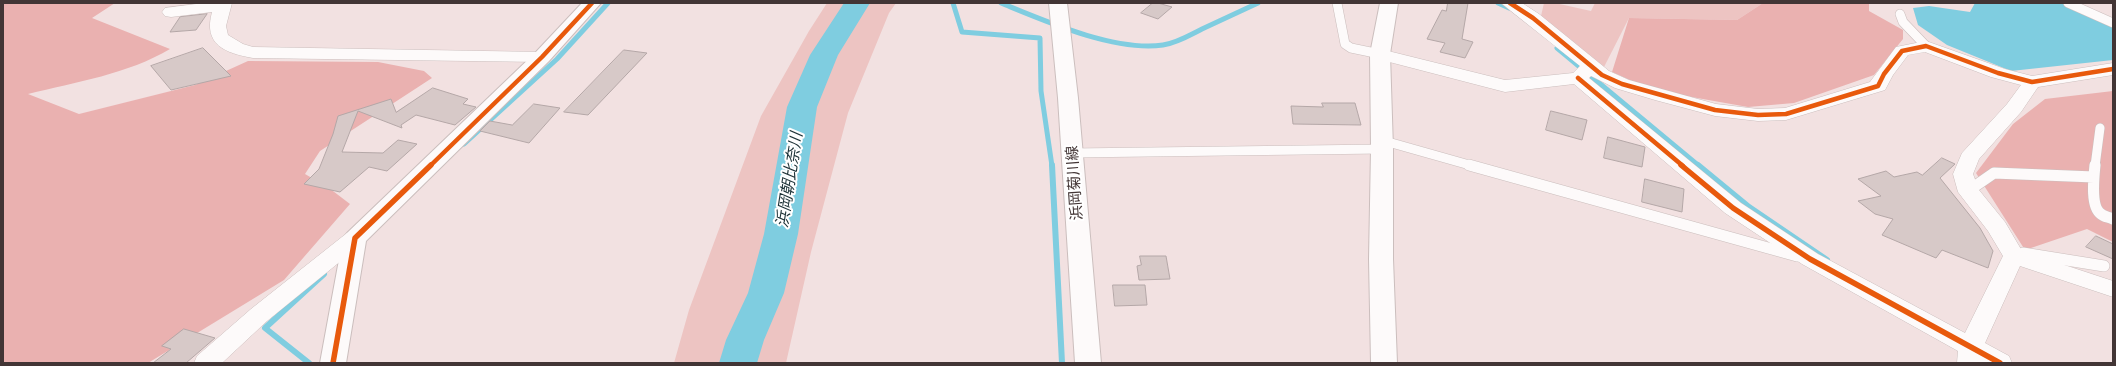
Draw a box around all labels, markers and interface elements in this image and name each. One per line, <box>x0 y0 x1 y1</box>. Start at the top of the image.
water label: 浜岡朝比奈川 <box>773 131 807 229</box>
street label: 浜岡菊川線 <box>1063 145 1087 221</box>

